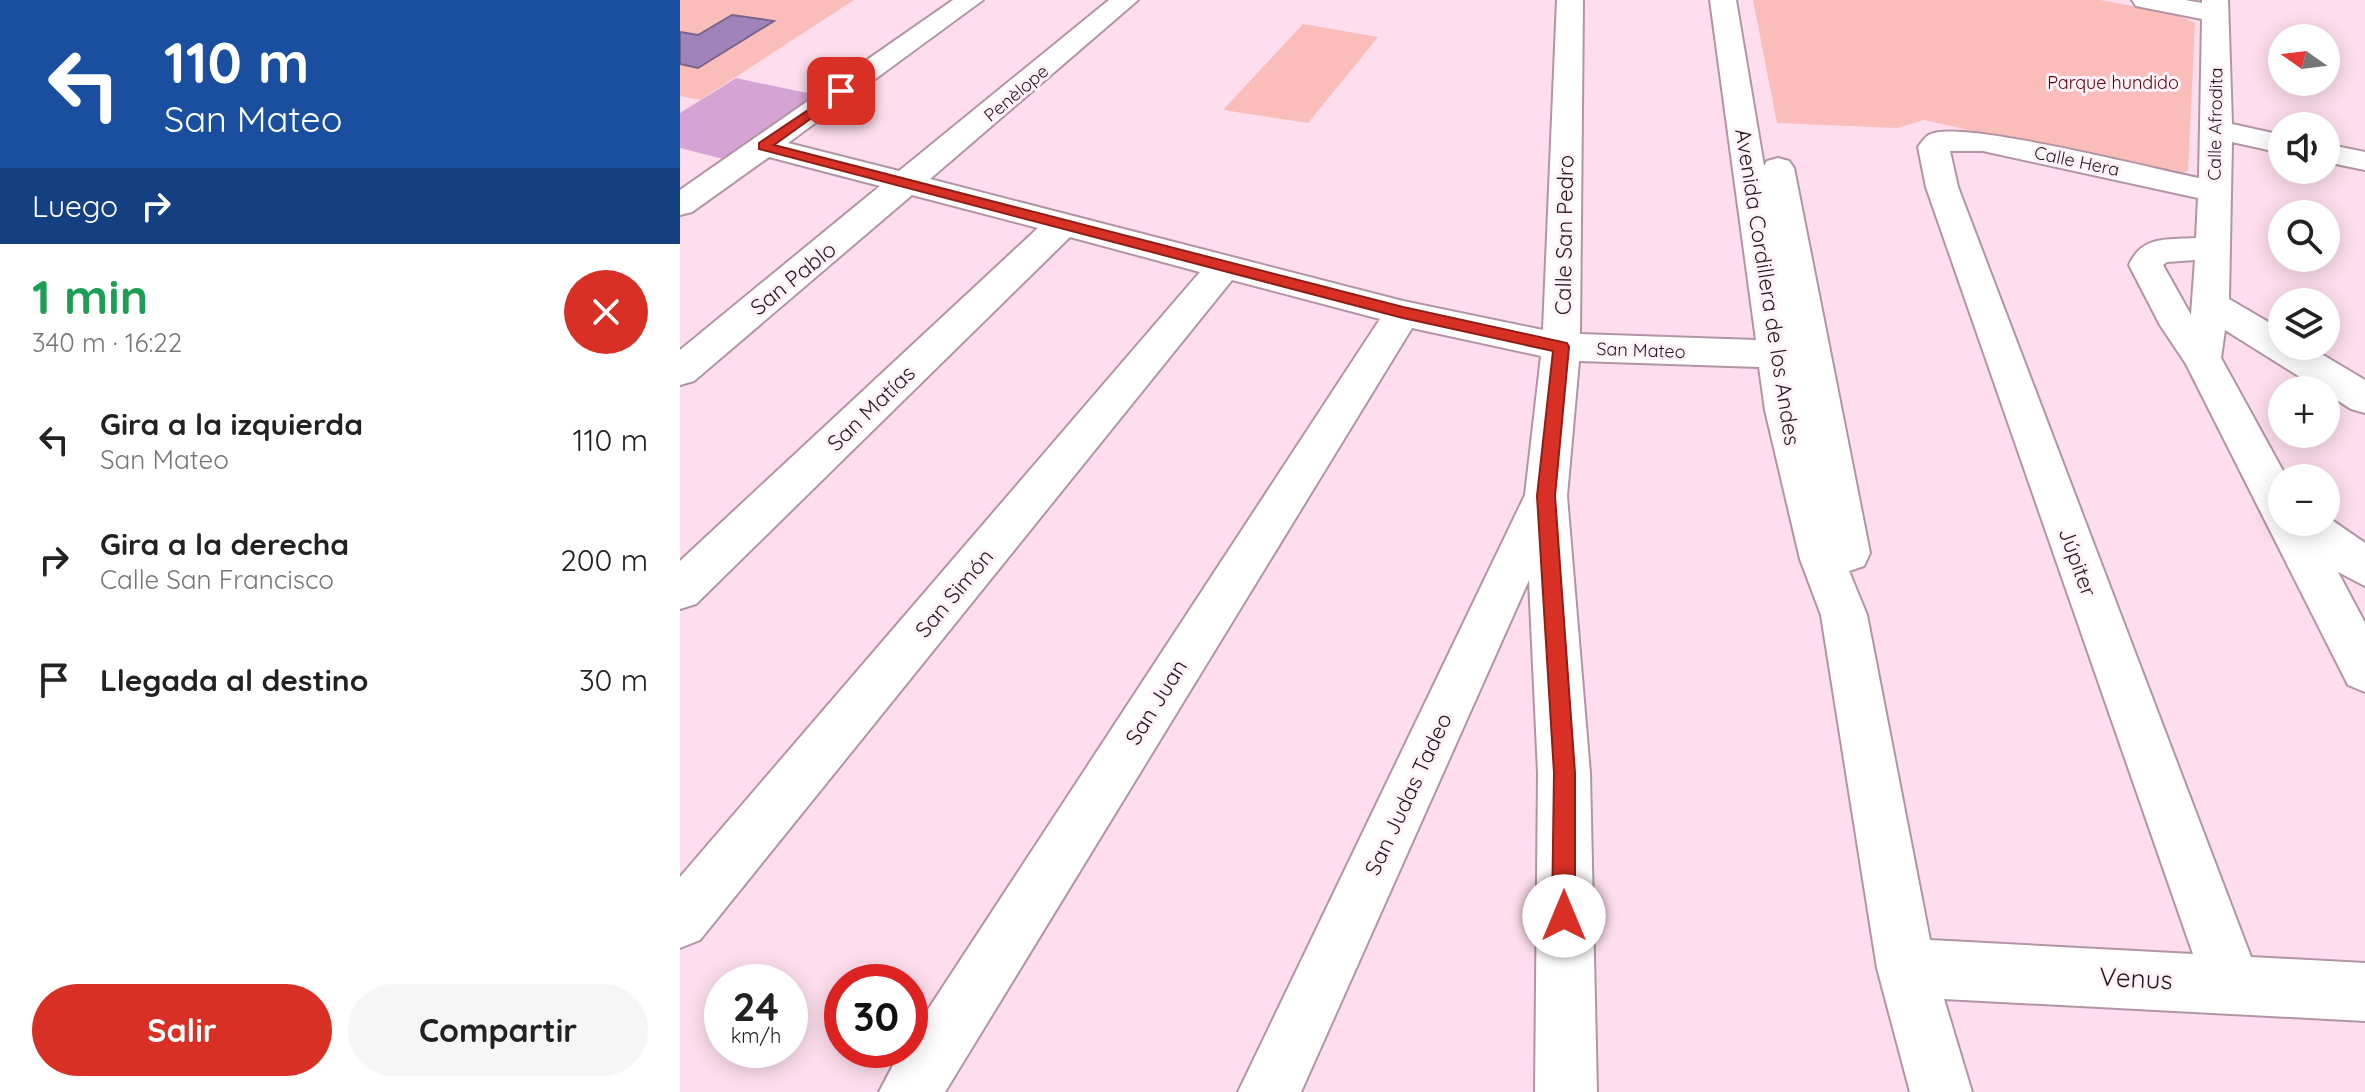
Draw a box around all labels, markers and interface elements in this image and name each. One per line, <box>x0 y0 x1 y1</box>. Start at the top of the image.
north arrow <box>2268 24 2340 96</box>
map controls <box>2268 24 2340 536</box>
text: 110 m <box>164 27 309 97</box>
icon: left <box>32 32 136 136</box>
pin <box>807 57 875 125</box>
street label: Penèlope <box>979 59 1053 127</box>
street label: Calle Afrodita <box>2203 67 2227 181</box>
icon: arrive <box>819 69 863 113</box>
park label: Parque hundido <box>2047 71 2179 94</box>
text: San Mateo <box>164 96 342 141</box>
button: sound <box>2268 112 2340 184</box>
street label: Avenida Cordillera de los Andes <box>1729 127 1807 447</box>
street label: Calle Hera <box>2032 141 2122 181</box>
street label: Calle San Pedro <box>1549 155 1579 315</box>
icon: right <box>134 184 178 228</box>
text: Luego <box>32 187 118 225</box>
button: search <box>2268 200 2340 272</box>
street label: San Pablo <box>744 235 842 321</box>
text: 1 min <box>32 266 148 326</box>
button: close <box>564 270 648 354</box>
button: layers <box>2268 288 2340 360</box>
text: 340 m · 16:22 <box>32 326 182 359</box>
street label: San Mateo <box>1596 337 1686 363</box>
street label: San Matías <box>821 359 921 457</box>
button: + <box>2268 376 2340 448</box>
text: Gira a la izquierda <box>100 405 363 443</box>
icon: left <box>32 418 76 462</box>
text: 110 m <box>572 421 648 459</box>
text: San Mateo <box>100 443 229 476</box>
button: − <box>2268 464 2340 536</box>
street label: Júpiter <box>2053 524 2104 601</box>
text: Gira a la derecha <box>100 525 349 563</box>
icon: right <box>32 538 76 582</box>
text: 200 m <box>560 541 648 579</box>
street label: San Simón <box>909 543 999 643</box>
text: Calle San Francisco <box>100 563 334 596</box>
street label: San Juan <box>1119 654 1193 750</box>
icon: arrive <box>32 658 76 702</box>
text: Llegada al destino <box>100 661 368 699</box>
text: 30 m <box>579 661 648 699</box>
street label: San Judas Tadeo <box>1358 708 1458 880</box>
position arrow <box>1522 874 1606 958</box>
street label: Venus <box>2098 960 2174 996</box>
speed limit sign: 30 <box>824 964 928 1068</box>
text: 24 <box>733 981 779 1031</box>
button: Salir <box>32 984 332 1076</box>
button: Compartir <box>348 984 648 1076</box>
text: km/h <box>731 1023 781 1048</box>

